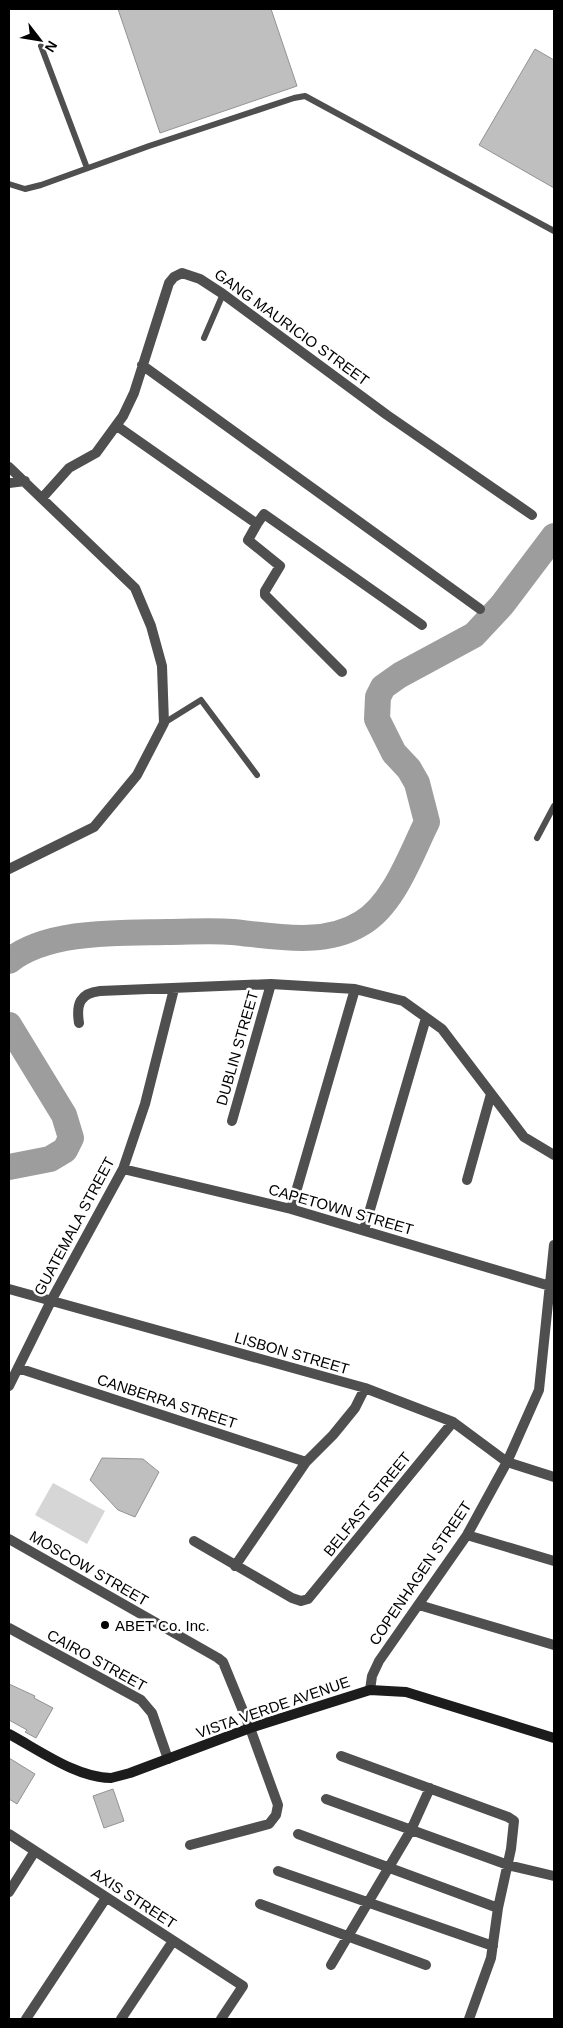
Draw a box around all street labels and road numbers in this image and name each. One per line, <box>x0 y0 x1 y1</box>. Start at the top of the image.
street label: GANG MAURICIO STREET <box>211 265 373 389</box>
street label: DUBLIN STREET <box>213 989 261 1107</box>
street label: GUATEMALA STREET <box>30 1154 118 1298</box>
street label: CAPETOWN STREET <box>267 1180 415 1238</box>
street label: LISBON STREET <box>233 1329 351 1377</box>
street label: CANBERRA STREET <box>95 1370 239 1432</box>
street label: BELFAST STREET <box>320 1449 414 1559</box>
street label: COPENHAGEN STREET <box>365 1498 475 1648</box>
street label: MOSCOW STREET <box>27 1527 151 1609</box>
street label: CAIRO STREET <box>44 1626 150 1694</box>
street label: VISTA VERDE AVENUE <box>194 1673 352 1741</box>
street label: AXIS STREET <box>88 1864 180 1932</box>

